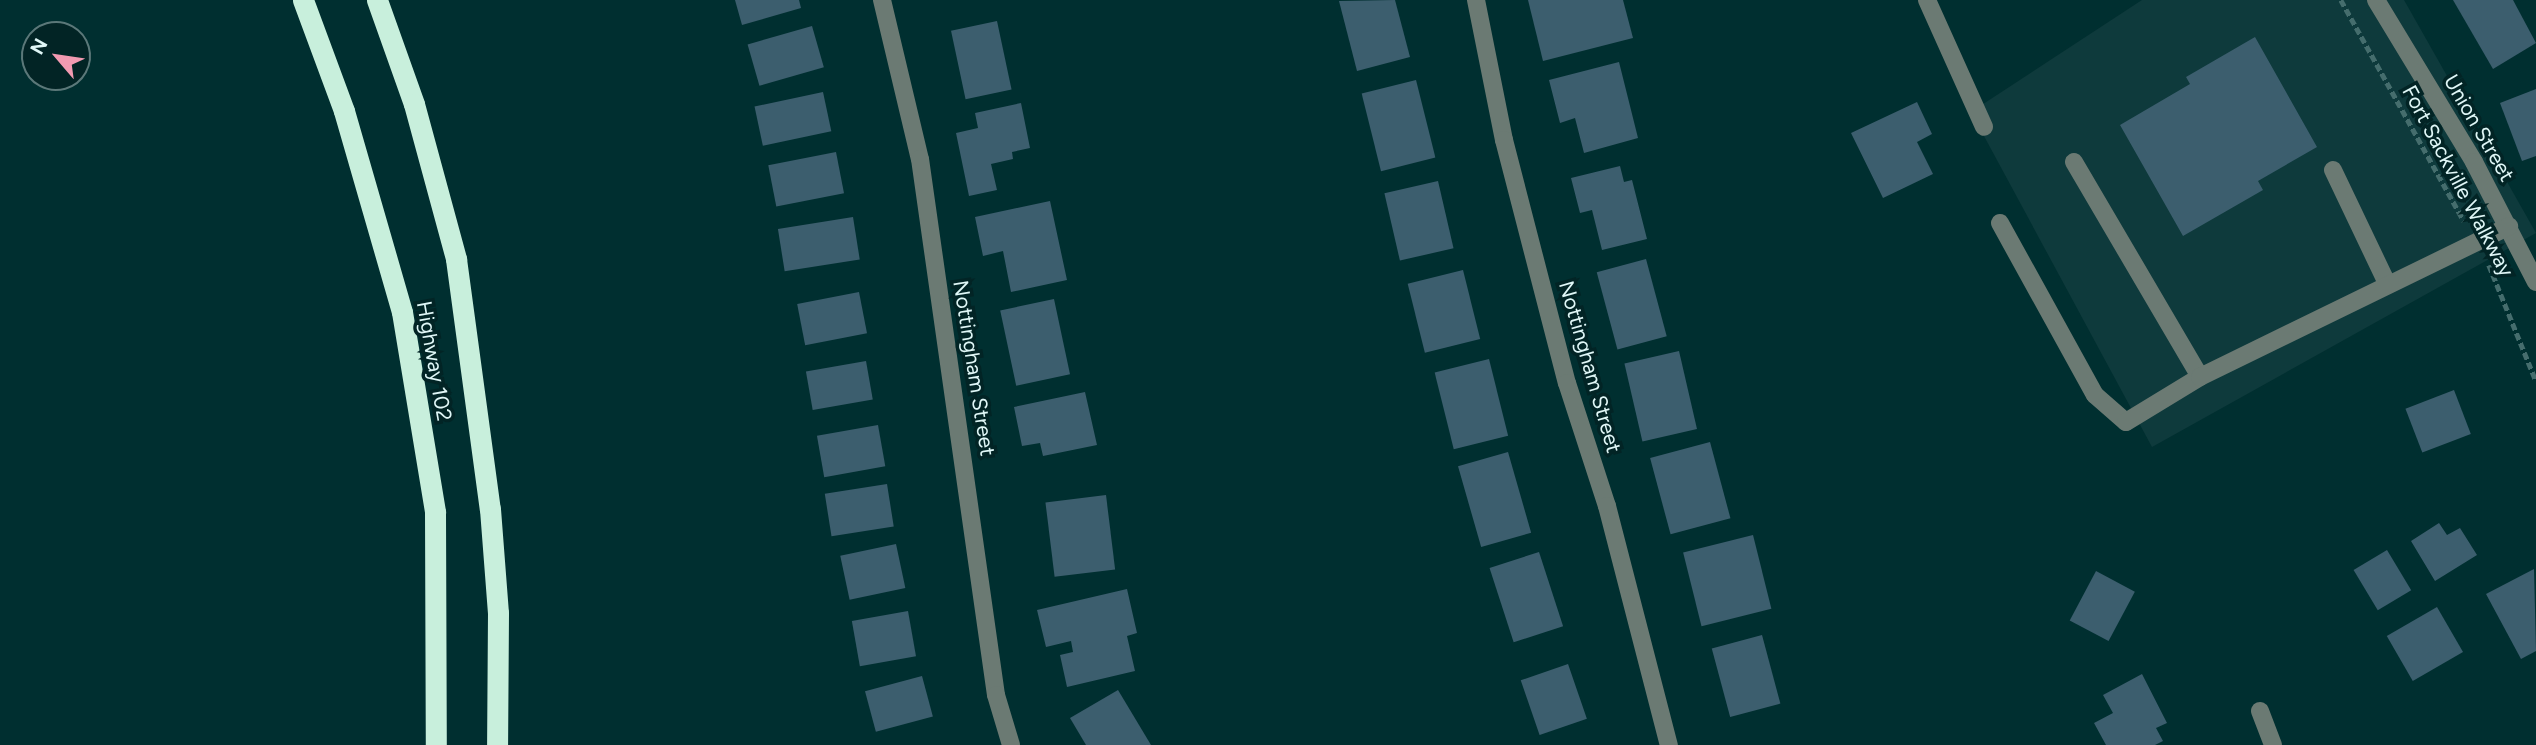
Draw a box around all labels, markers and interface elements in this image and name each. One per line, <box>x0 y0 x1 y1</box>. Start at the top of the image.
north arrow <box>21 21 91 91</box>
text: N <box>25 35 53 59</box>
street label: Union Street <box>2438 70 2520 186</box>
street label: Fort Sackville Walkway <box>2397 81 2519 281</box>
street label: Nottingham Street <box>948 278 1000 458</box>
street label: Nottingham Street <box>1553 278 1627 456</box>
street label: Highway 102 <box>411 299 457 423</box>

